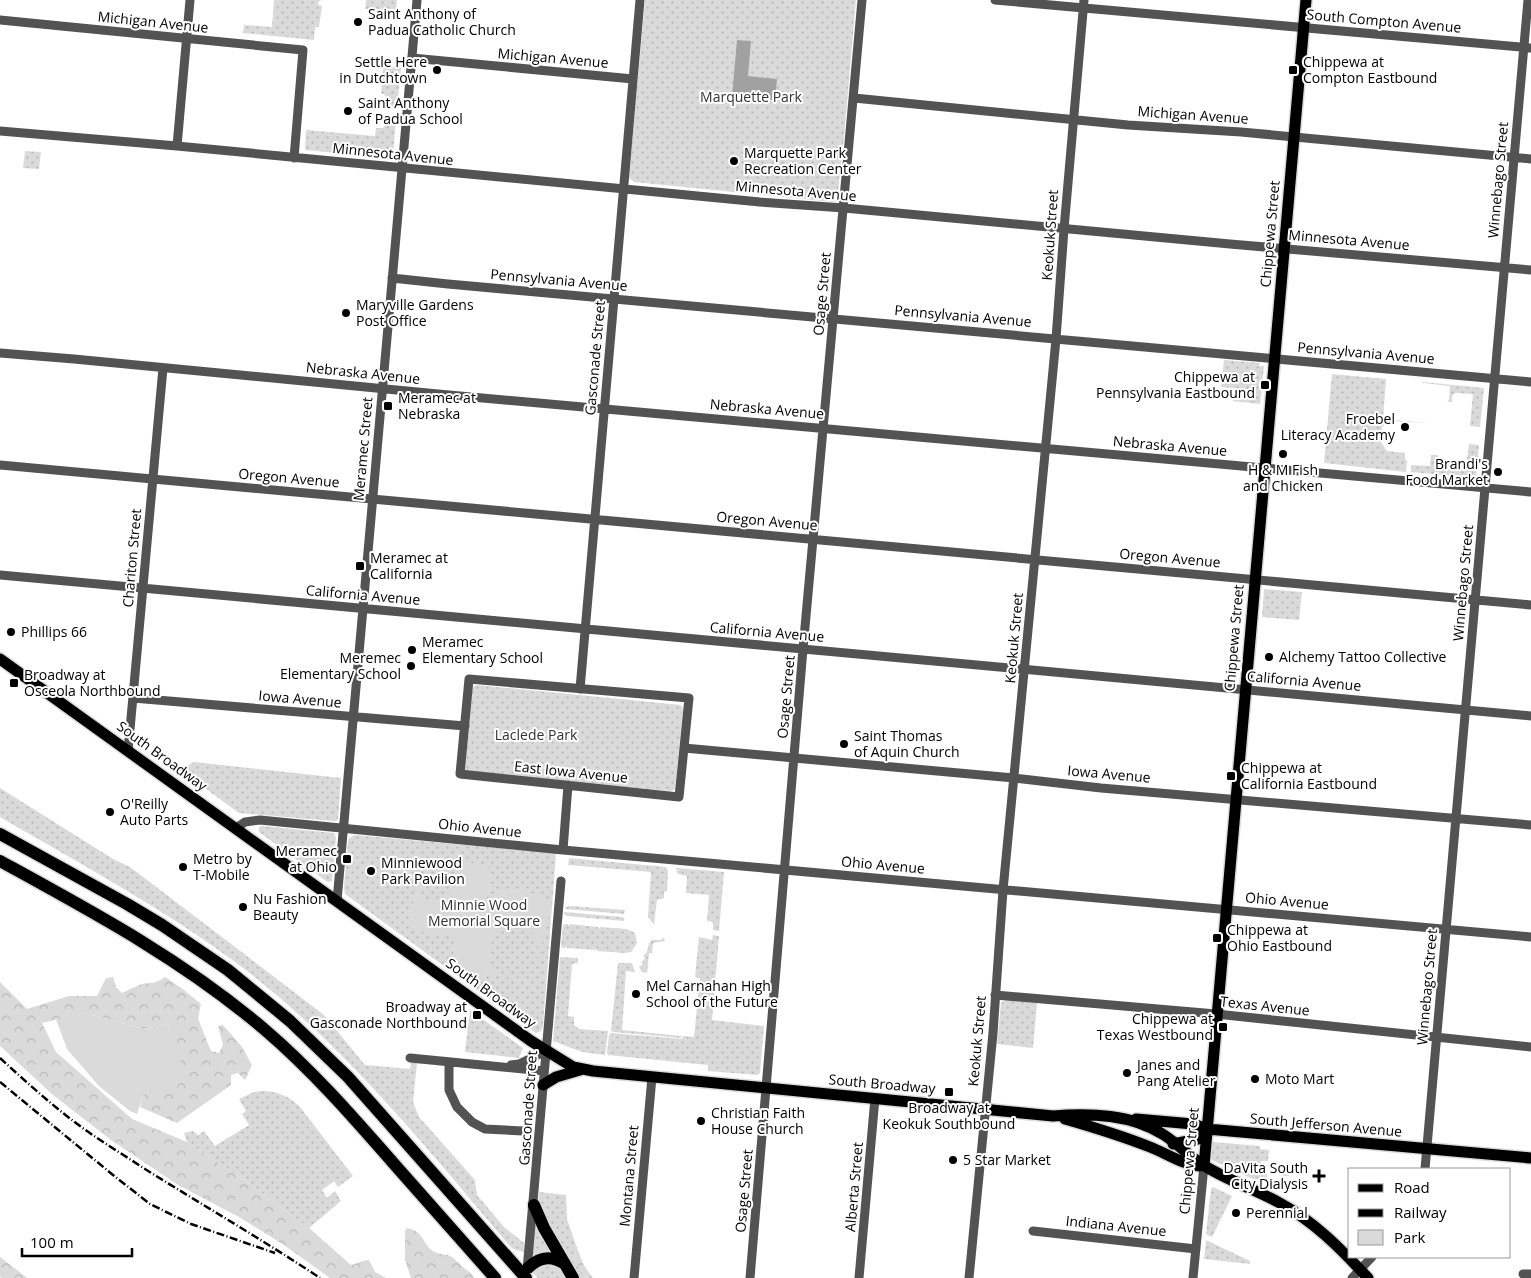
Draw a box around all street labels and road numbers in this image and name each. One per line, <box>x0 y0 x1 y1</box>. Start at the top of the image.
street label: South Compton Avenue <box>1306 4 1462 37</box>
street label: Michigan Avenue <box>97 6 210 37</box>
street label: Michigan Avenue <box>497 43 609 72</box>
street label: Michigan Avenue <box>1137 101 1249 128</box>
street label: Winnebago Street <box>1483 121 1512 239</box>
street label: Minnesota Avenue <box>332 138 455 169</box>
street label: Minnesota Avenue <box>735 176 857 205</box>
street label: Chippewa Street <box>1255 180 1284 288</box>
street label: Keokuk Street <box>1037 189 1062 281</box>
street label: Minnesota Avenue <box>1288 225 1410 254</box>
street label: Osage Street <box>808 252 835 336</box>
street label: Pennsylvania Avenue <box>490 264 629 295</box>
street label: Gasconade Street <box>580 300 609 416</box>
street label: Pennsylvania Avenue <box>894 300 1033 331</box>
street label: Pennsylvania Avenue <box>1297 337 1436 368</box>
street label: Nebraska Avenue <box>305 357 421 388</box>
street label: Nebraska Avenue <box>709 394 825 423</box>
street label: Meramec Street <box>348 396 377 502</box>
street label: Nebraska Avenue <box>1112 431 1228 460</box>
street label: Oregon Avenue <box>238 464 341 491</box>
street label: Oregon Avenue <box>716 507 819 534</box>
street label: Chariton Street <box>118 508 145 608</box>
street label: Winnebago Street <box>1448 524 1477 642</box>
street label: Oregon Avenue <box>1119 544 1222 571</box>
street label: California Avenue <box>305 580 421 609</box>
street label: Chippewa Street <box>1219 584 1248 692</box>
street label: Keokuk Street <box>1000 592 1027 684</box>
street label: California Avenue <box>709 617 825 646</box>
street label: Osage Street <box>772 655 799 739</box>
street label: California Avenue <box>1246 666 1362 695</box>
street label: Iowa Avenue <box>258 685 343 712</box>
street label: South Broadway <box>113 716 212 795</box>
street label: East Iowa Avenue <box>513 756 629 787</box>
street label: Iowa Avenue <box>1067 760 1152 787</box>
street label: Ohio Avenue <box>437 814 523 841</box>
street label: Ohio Avenue <box>840 851 926 878</box>
street label: Ohio Avenue <box>1244 887 1330 914</box>
street label: Winnebago Street <box>1412 928 1441 1046</box>
street label: South Broadway <box>442 953 541 1032</box>
street label: Texas Avenue <box>1219 991 1311 1020</box>
street label: Keokuk Street <box>963 995 990 1087</box>
street label: Gasconade Street <box>514 1050 541 1166</box>
street label: South Broadway <box>828 1069 937 1098</box>
street label: Chippewa Street <box>1174 1107 1203 1215</box>
street label: South Jefferson Avenue <box>1249 1108 1403 1141</box>
street label: Montana Street <box>615 1125 642 1227</box>
street label: Alberta Street <box>840 1141 867 1233</box>
street label: Osage Street <box>730 1149 757 1233</box>
street label: Indiana Avenue <box>1065 1211 1167 1240</box>

